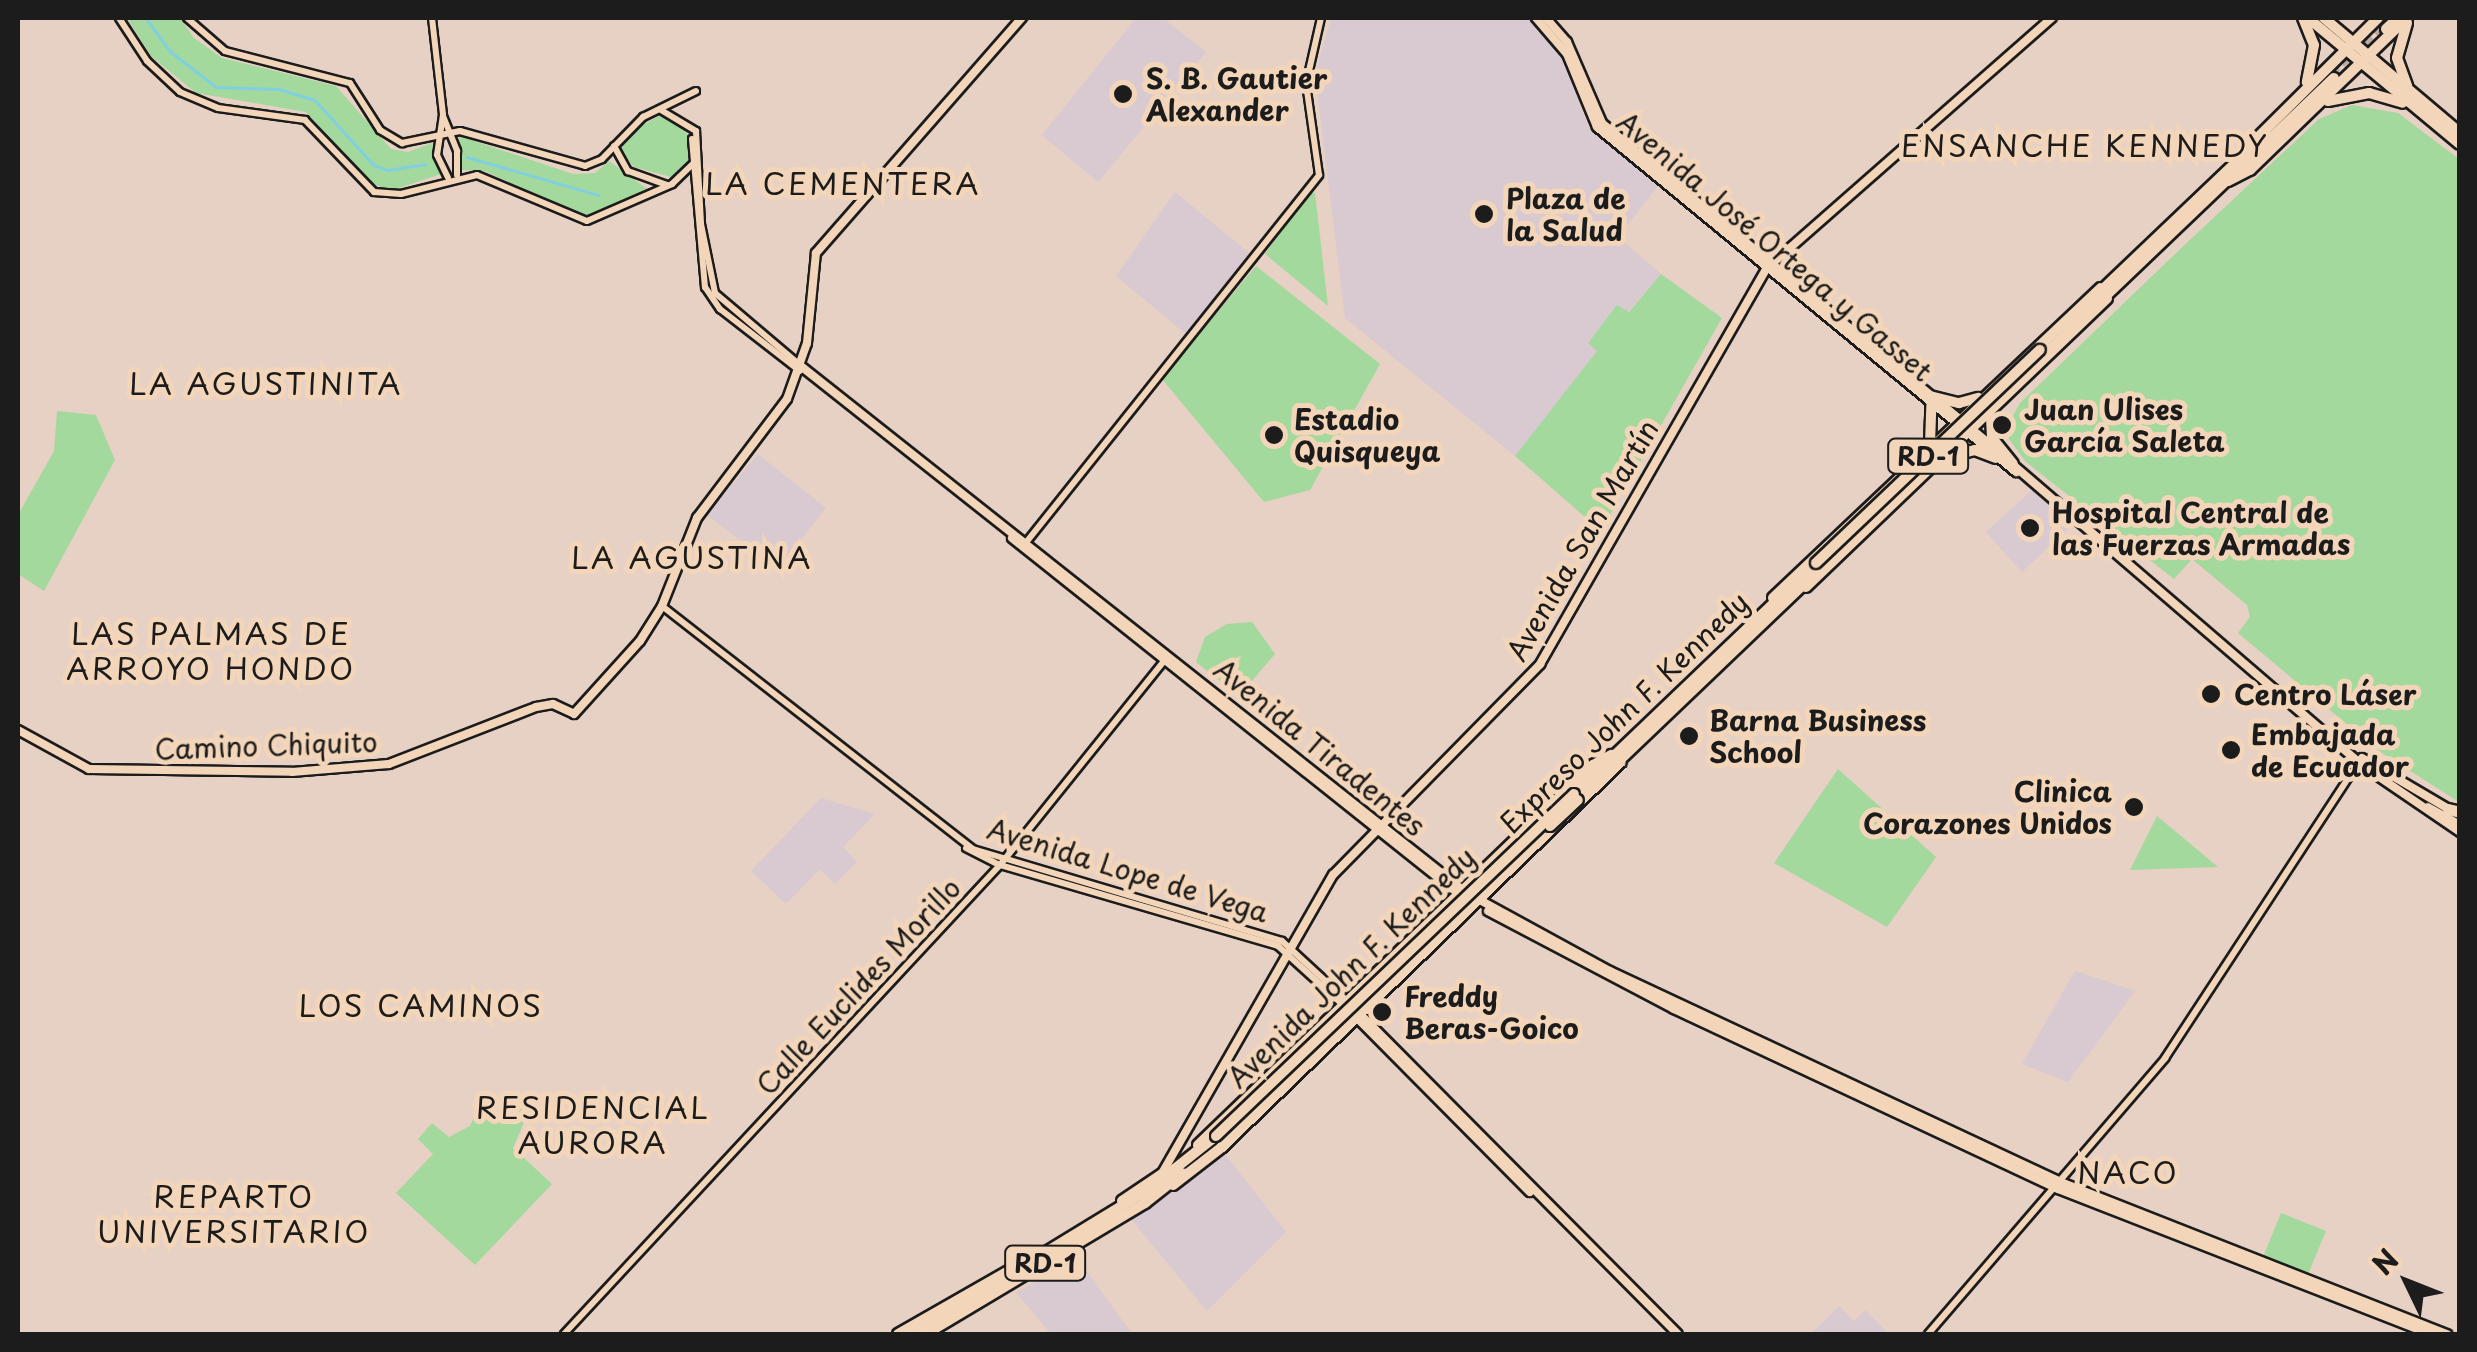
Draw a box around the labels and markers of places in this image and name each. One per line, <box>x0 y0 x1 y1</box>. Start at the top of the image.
place label: S. B. Gautier Alexander <box>1146 61 1328 127</box>
marker: S. B. Gautier Alexander <box>1110 81 1136 107</box>
place label: Plaza de la Salud <box>1506 181 1627 247</box>
marker: Plaza de la Salud <box>1471 201 1497 227</box>
place label: Juan Ulises García Saleta <box>2024 392 2225 458</box>
place label: Estadio Quisqueya <box>1294 402 1440 468</box>
marker: Juan Ulises García Saleta <box>1989 412 2015 438</box>
marker: Estadio Quisqueya <box>1263 424 1285 446</box>
place label: Hospital Central de las Fuerzas Armadas <box>2052 495 2353 561</box>
marker: Hospital Central de las Fuerzas Armadas <box>2017 515 2043 541</box>
place label: Centro Láser <box>2234 677 2418 711</box>
marker: Centro Láser <box>2198 681 2224 707</box>
place label: Barna Business School <box>1709 703 1928 769</box>
place label: Embajada de Ecuador <box>2251 717 2410 783</box>
marker: Barna Business School <box>1678 725 1700 747</box>
marker: Embajada de Ecuador <box>2220 739 2242 761</box>
place label: Clinica Corazones Unidos <box>1860 774 2112 840</box>
marker: Clinica Corazones Unidos <box>2121 794 2147 820</box>
place label: Freddy Beras-Goico <box>1404 979 1579 1045</box>
marker: Freddy Beras-Goico <box>1369 999 1395 1025</box>

